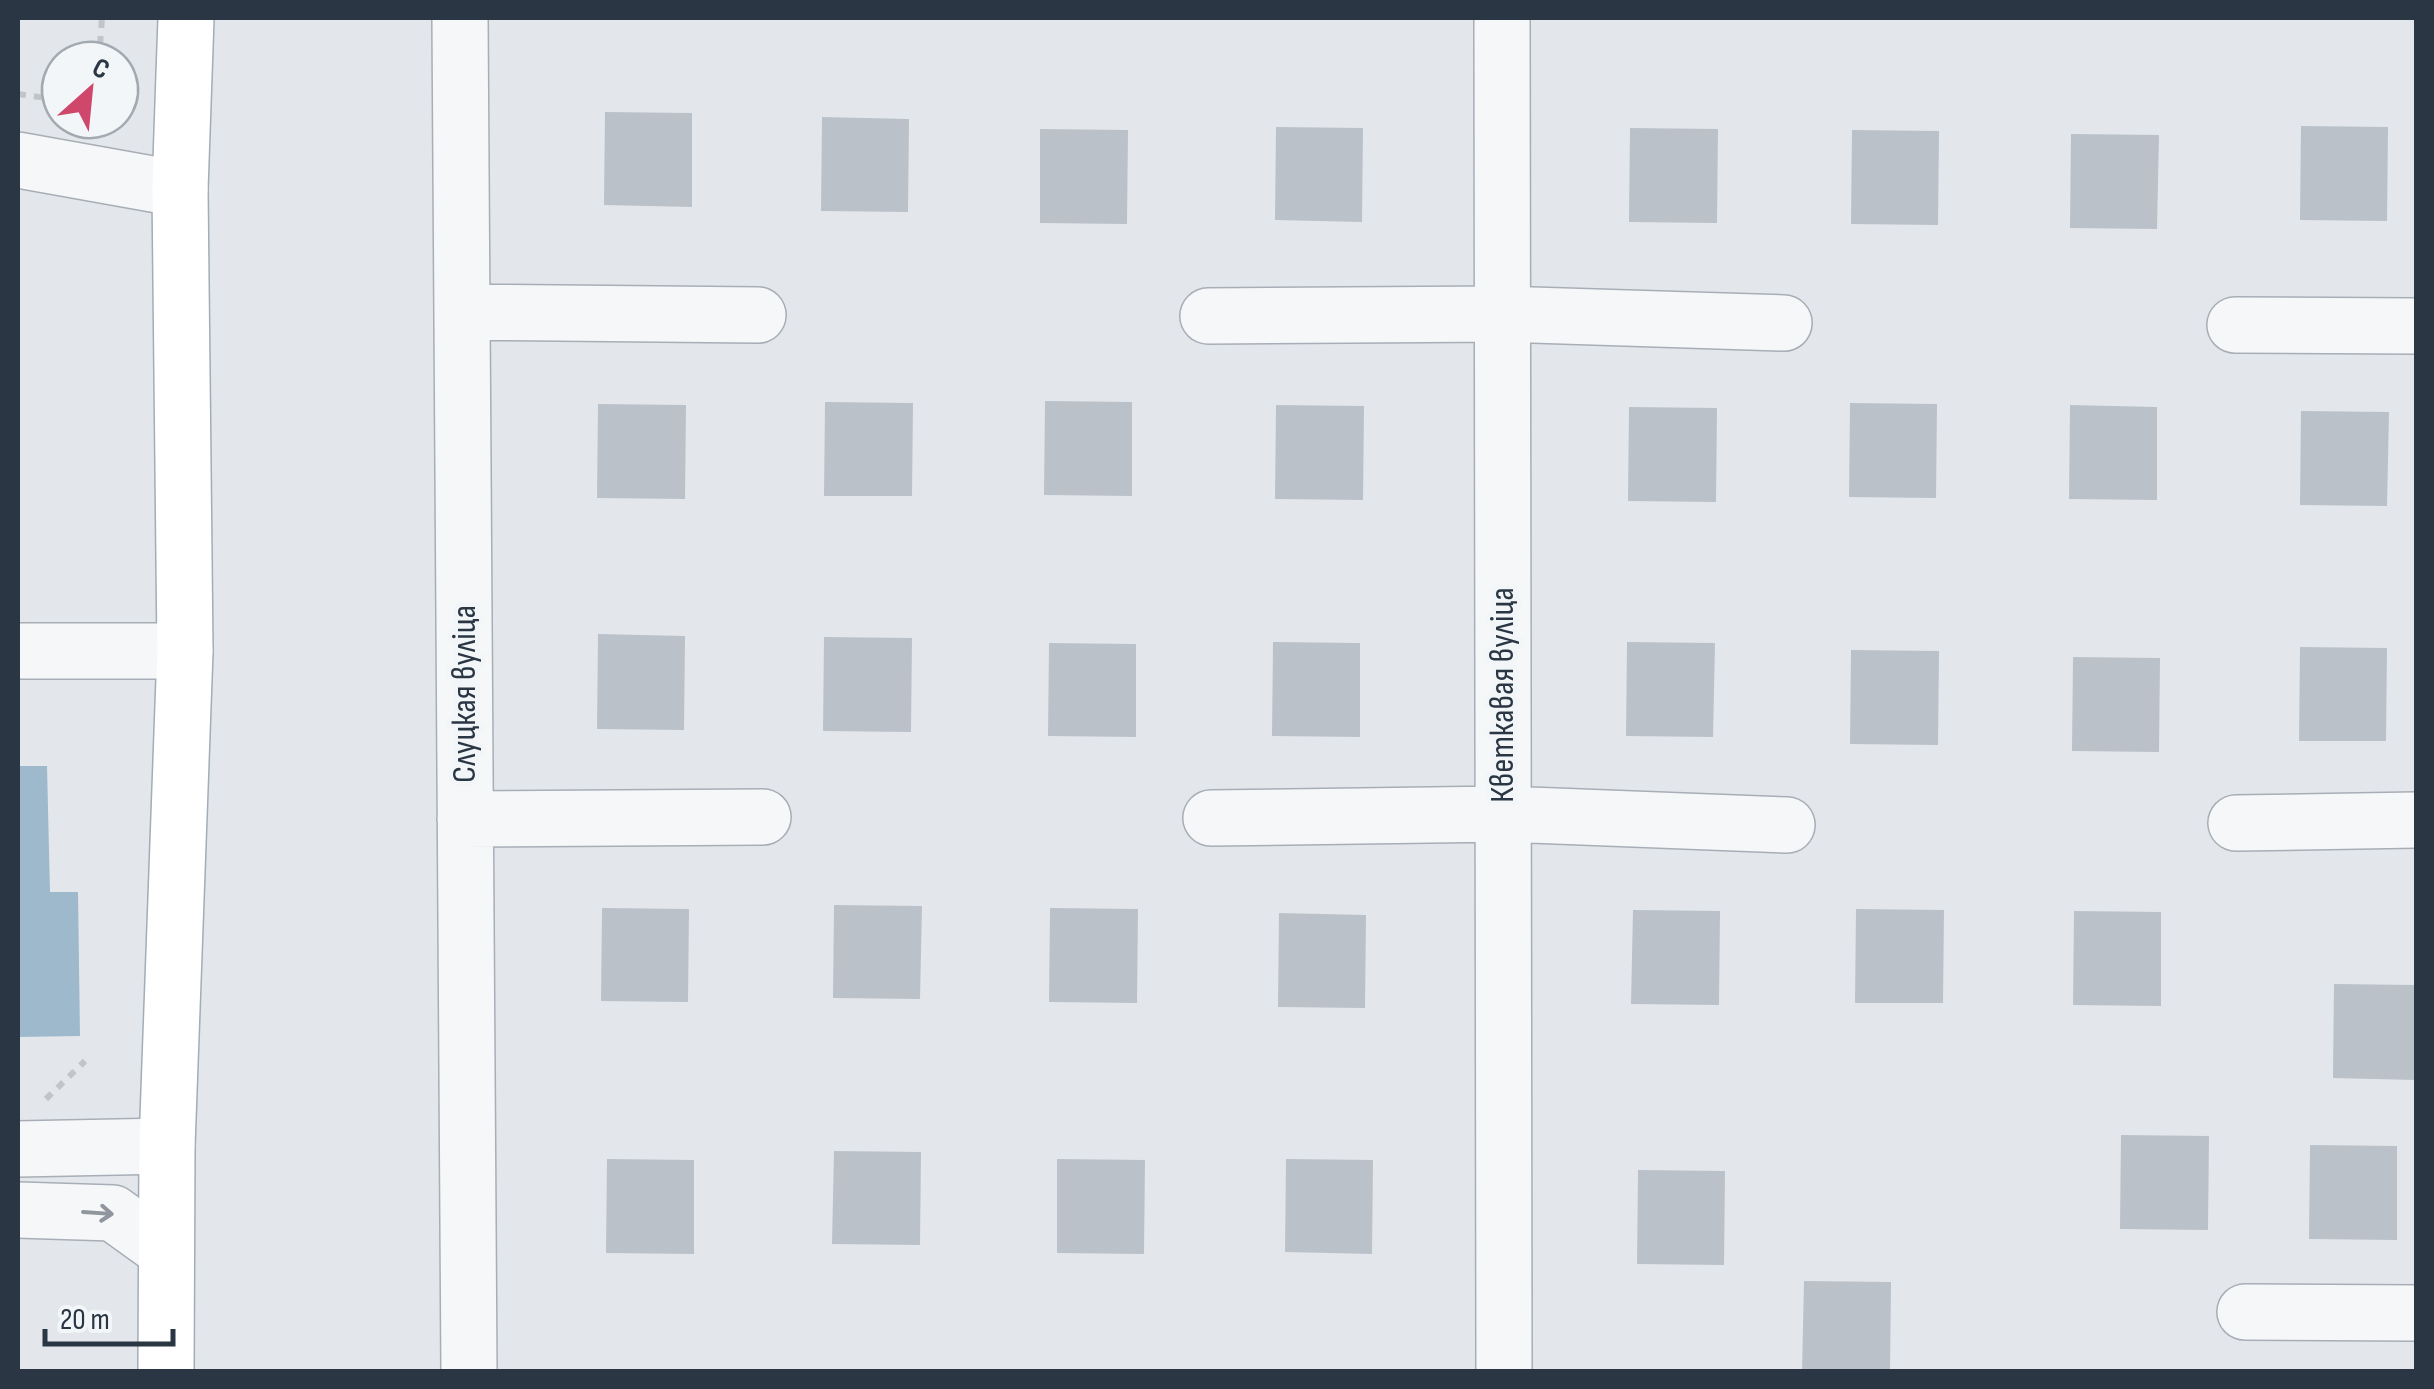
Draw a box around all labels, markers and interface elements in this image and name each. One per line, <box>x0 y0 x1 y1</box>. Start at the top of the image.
north arrow <box>40 40 140 140</box>
text: С <box>87 51 115 87</box>
street label: Кветкавая вуліца <box>1481 587 1524 803</box>
street label: Слуцкая вуліца <box>443 605 486 783</box>
one-way arrow <box>81 1204 113 1223</box>
scale bar <box>45 1284 172 1346</box>
text: 20 m <box>60 1302 110 1338</box>

